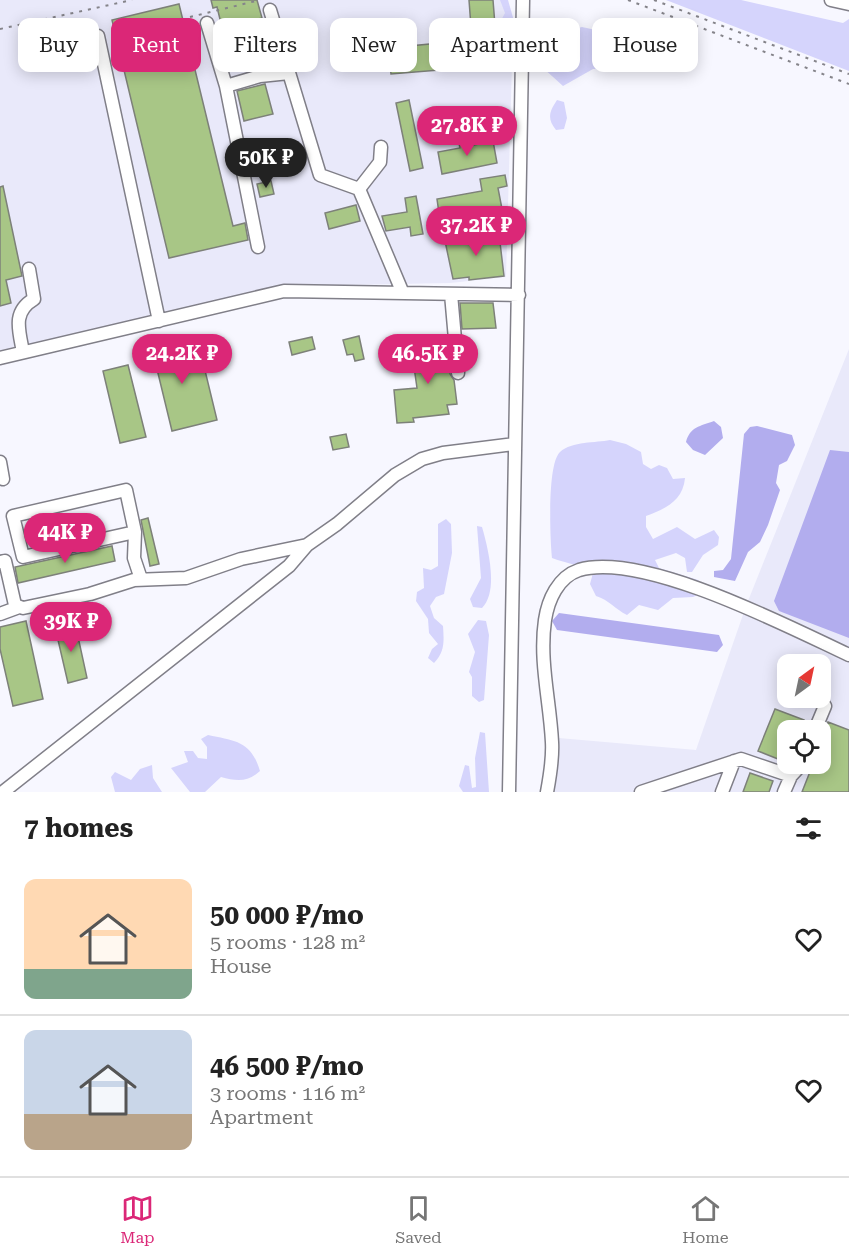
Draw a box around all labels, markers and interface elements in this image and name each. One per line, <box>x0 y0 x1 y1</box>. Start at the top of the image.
chip: Buy <box>18 18 99 72</box>
chip: Rent <box>111 18 201 72</box>
chip: Filters <box>213 18 318 72</box>
chip: New <box>330 18 417 72</box>
chip: Apartment <box>429 18 580 72</box>
chip: House <box>592 18 698 72</box>
pin: 27.8K ₽ <box>412 106 522 157</box>
text: 27.8K ₽ <box>431 113 503 137</box>
pin: 50K ₽ <box>224 138 308 189</box>
text: 50K ₽ <box>239 145 293 169</box>
pin: 37.2K ₽ <box>421 206 531 257</box>
text: 37.2K ₽ <box>440 213 512 237</box>
pin: 24.2K ₽ <box>127 334 237 385</box>
pin: 46.5K ₽ <box>373 334 483 385</box>
text: 24.2K ₽ <box>146 341 218 365</box>
text: 46.5K ₽ <box>392 341 464 365</box>
pin: 44K ₽ <box>23 513 107 564</box>
text: 44K ₽ <box>38 520 92 544</box>
pin: 39K ₽ <box>29 602 113 653</box>
text: 39K ₽ <box>44 609 98 633</box>
north arrow <box>777 654 831 708</box>
map controls <box>777 654 831 774</box>
button: locate <box>777 720 831 774</box>
icon: filters <box>792 812 825 845</box>
text: 7 homes <box>24 813 133 843</box>
text: 50 000 ₽/mo <box>210 900 364 930</box>
icon: home <box>72 903 144 975</box>
icon: heart <box>792 923 825 956</box>
text: 5 rooms · 128 m² <box>210 930 365 954</box>
text: House <box>210 954 272 978</box>
text: 46 500 ₽/mo <box>210 1051 364 1081</box>
icon: home <box>72 1054 144 1126</box>
icon: heart <box>792 1074 825 1107</box>
text: 3 rooms · 116 m² <box>210 1081 365 1105</box>
text: Apartment <box>210 1105 313 1129</box>
tab: Map <box>120 1192 155 1247</box>
tab: Saved <box>395 1192 442 1247</box>
tab: Home <box>682 1192 729 1247</box>

